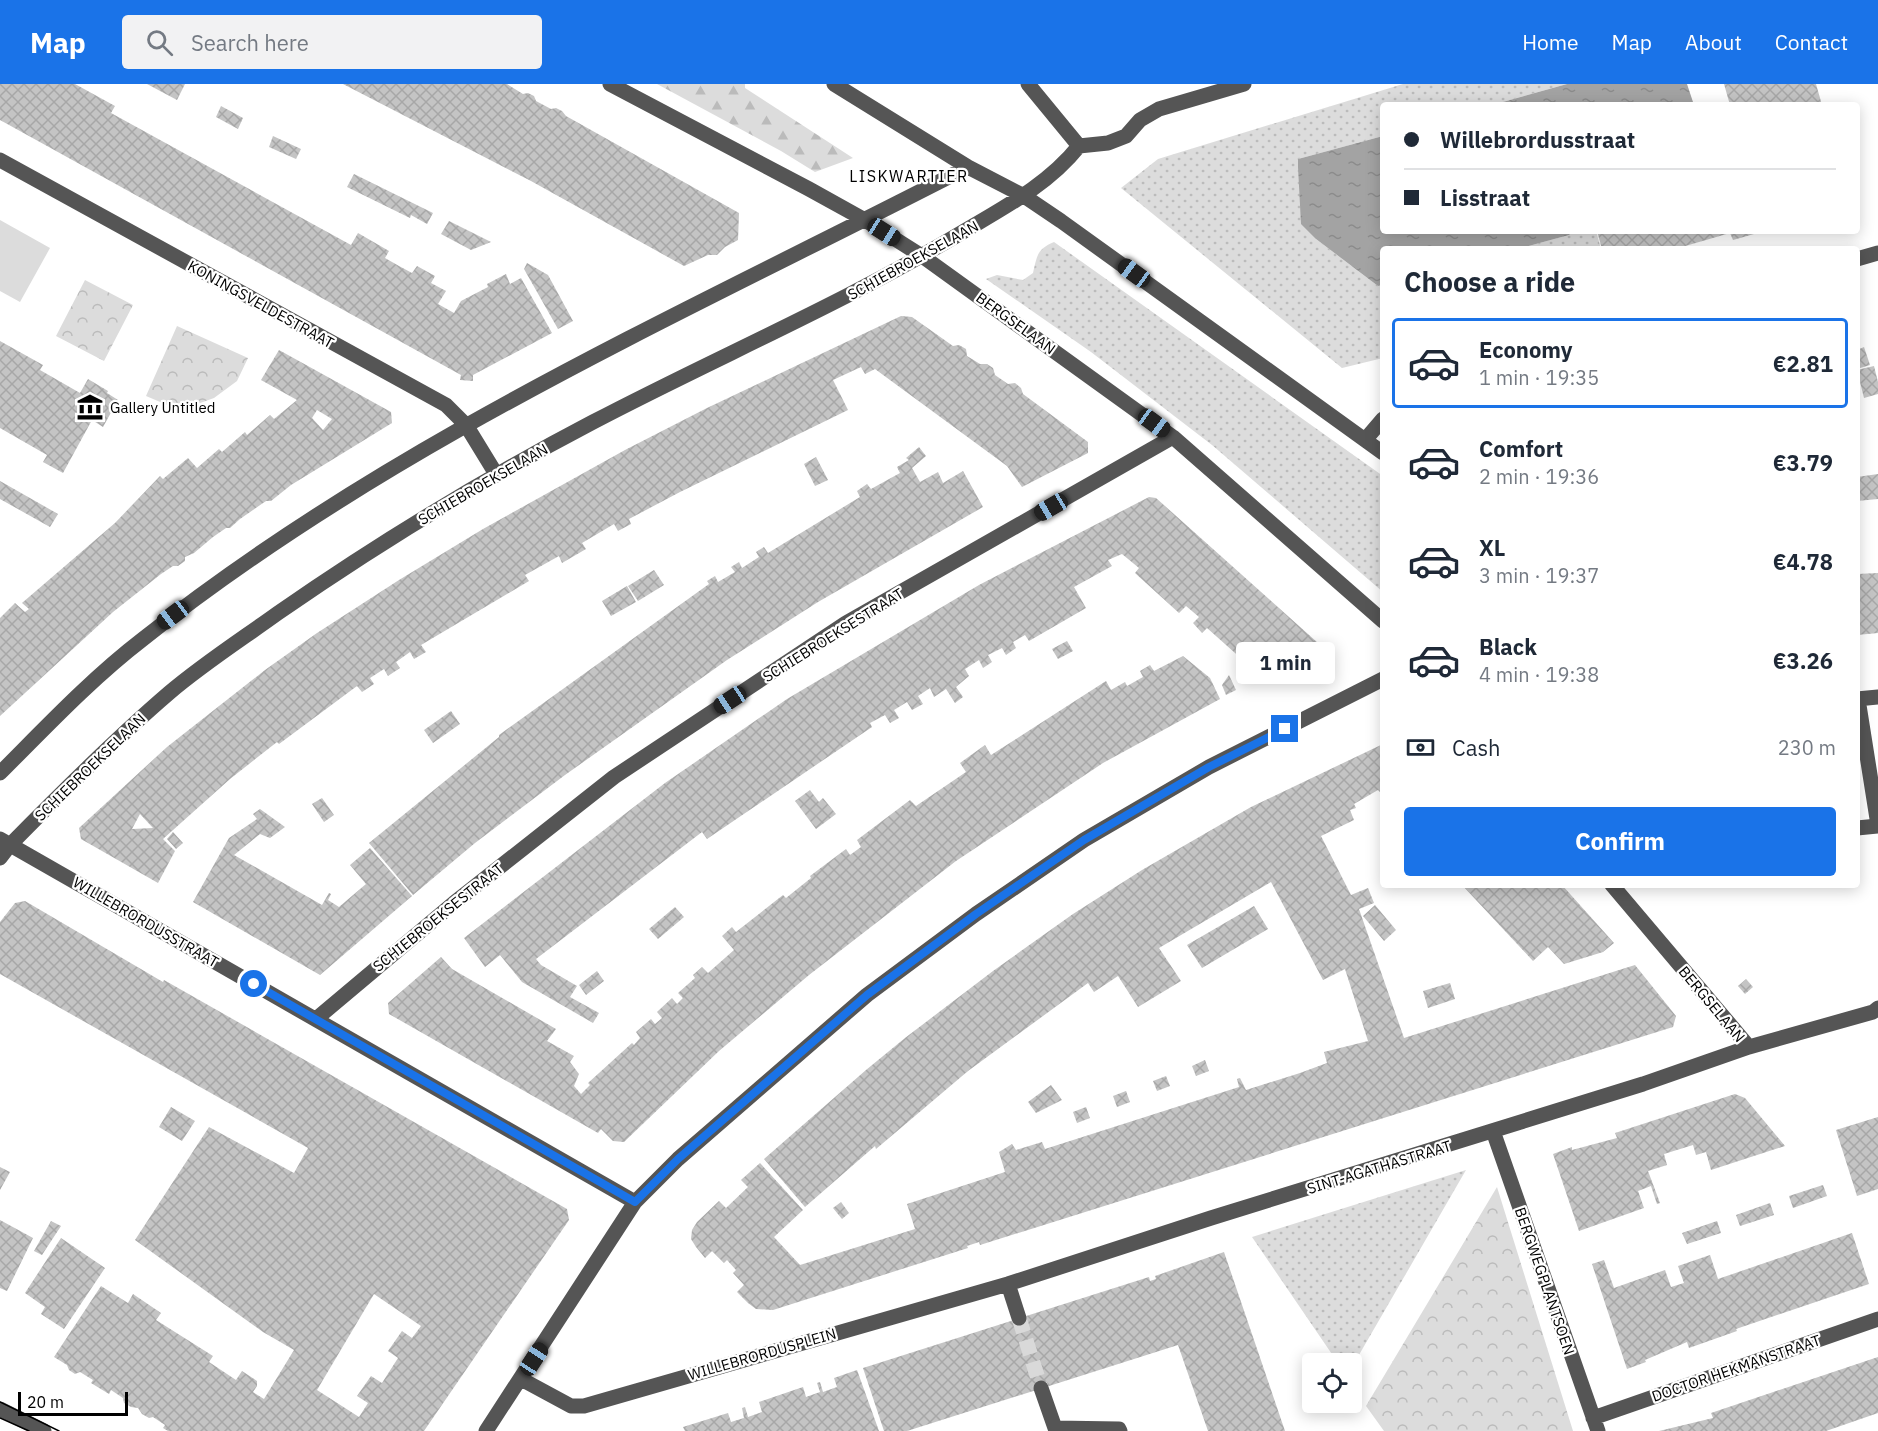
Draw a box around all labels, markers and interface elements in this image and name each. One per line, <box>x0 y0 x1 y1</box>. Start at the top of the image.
search box <box>122 15 542 69</box>
text: Map <box>30 24 86 61</box>
icon: search <box>143 26 176 59</box>
text: Search here <box>191 28 309 57</box>
text: Home <box>1522 28 1579 56</box>
text: Map <box>1612 28 1652 56</box>
text: About <box>1685 28 1742 56</box>
text: Contact <box>1775 28 1848 56</box>
text: Willebrordusstraat <box>1440 125 1635 154</box>
district label: LISKWARTIER <box>849 166 969 186</box>
text: Lisstraat <box>1440 183 1530 212</box>
car <box>864 215 904 249</box>
street label: SCHIEBROEKSELAAN <box>844 216 982 304</box>
car <box>1114 255 1154 291</box>
street label: KONINGSVELDESTRAAT <box>185 256 338 352</box>
text: Choose a ride <box>1404 264 1575 299</box>
street label: BERGSELAAN <box>972 288 1060 358</box>
text: Economy <box>1479 335 1573 364</box>
icon: car <box>1407 336 1461 390</box>
text: €2.81 <box>1773 349 1833 378</box>
text: 1 min · 19:35 <box>1479 364 1599 391</box>
museum icon: Gallery Untitled <box>75 392 105 422</box>
place label: Gallery Untitled <box>110 398 215 417</box>
car <box>1134 405 1174 441</box>
text: Comfort <box>1479 434 1563 463</box>
icon: car <box>1407 435 1461 489</box>
street label: SCHIEBROEKSELAAN <box>415 439 551 529</box>
text: €3.79 <box>1773 448 1833 477</box>
text: 2 min · 19:36 <box>1479 463 1599 490</box>
car <box>1031 490 1071 524</box>
text: XL <box>1479 533 1505 562</box>
icon: car <box>1407 534 1461 588</box>
text: €4.78 <box>1773 547 1833 576</box>
text: 3 min · 19:37 <box>1479 562 1599 589</box>
street label: SCHIEBROEKSESTRAAT <box>759 584 907 686</box>
car <box>153 597 193 633</box>
text: Black <box>1479 632 1537 661</box>
icon: car <box>1407 633 1461 687</box>
callout: 1 min <box>1236 642 1334 684</box>
text: €3.26 <box>1773 646 1833 675</box>
text: 1 min <box>1259 649 1312 676</box>
text: 4 min · 19:38 <box>1479 661 1599 688</box>
car <box>710 683 750 717</box>
street label: SCHIEBROEKSELAAN <box>31 709 149 825</box>
route end <box>1271 715 1298 742</box>
icon: cash <box>1404 731 1437 764</box>
text: Cash <box>1452 733 1501 762</box>
text: 230 m <box>1778 734 1836 761</box>
button: Confirm <box>1404 807 1836 876</box>
street label: SCHIEBROEKSESTRAAT <box>369 858 508 976</box>
street label: WILLEBRORDUSSTRAAT <box>70 872 223 972</box>
street label: BERGSELAAN <box>1675 962 1749 1046</box>
route start <box>240 970 267 997</box>
street label: SINT-AGATHASTRAAT <box>1305 1136 1454 1198</box>
street label: BERGWEGPLANTSOEN <box>1511 1205 1579 1357</box>
street label: WILLEBRORDUSPLEIN <box>686 1324 838 1384</box>
street label: DOCTOR HEKMANSTRAAT <box>1649 1330 1823 1406</box>
car <box>517 1339 551 1379</box>
map controls <box>1302 1353 1362 1413</box>
button: locate <box>1302 1353 1362 1413</box>
scale bar <box>18 1389 128 1416</box>
text: 20 m <box>27 1392 64 1412</box>

